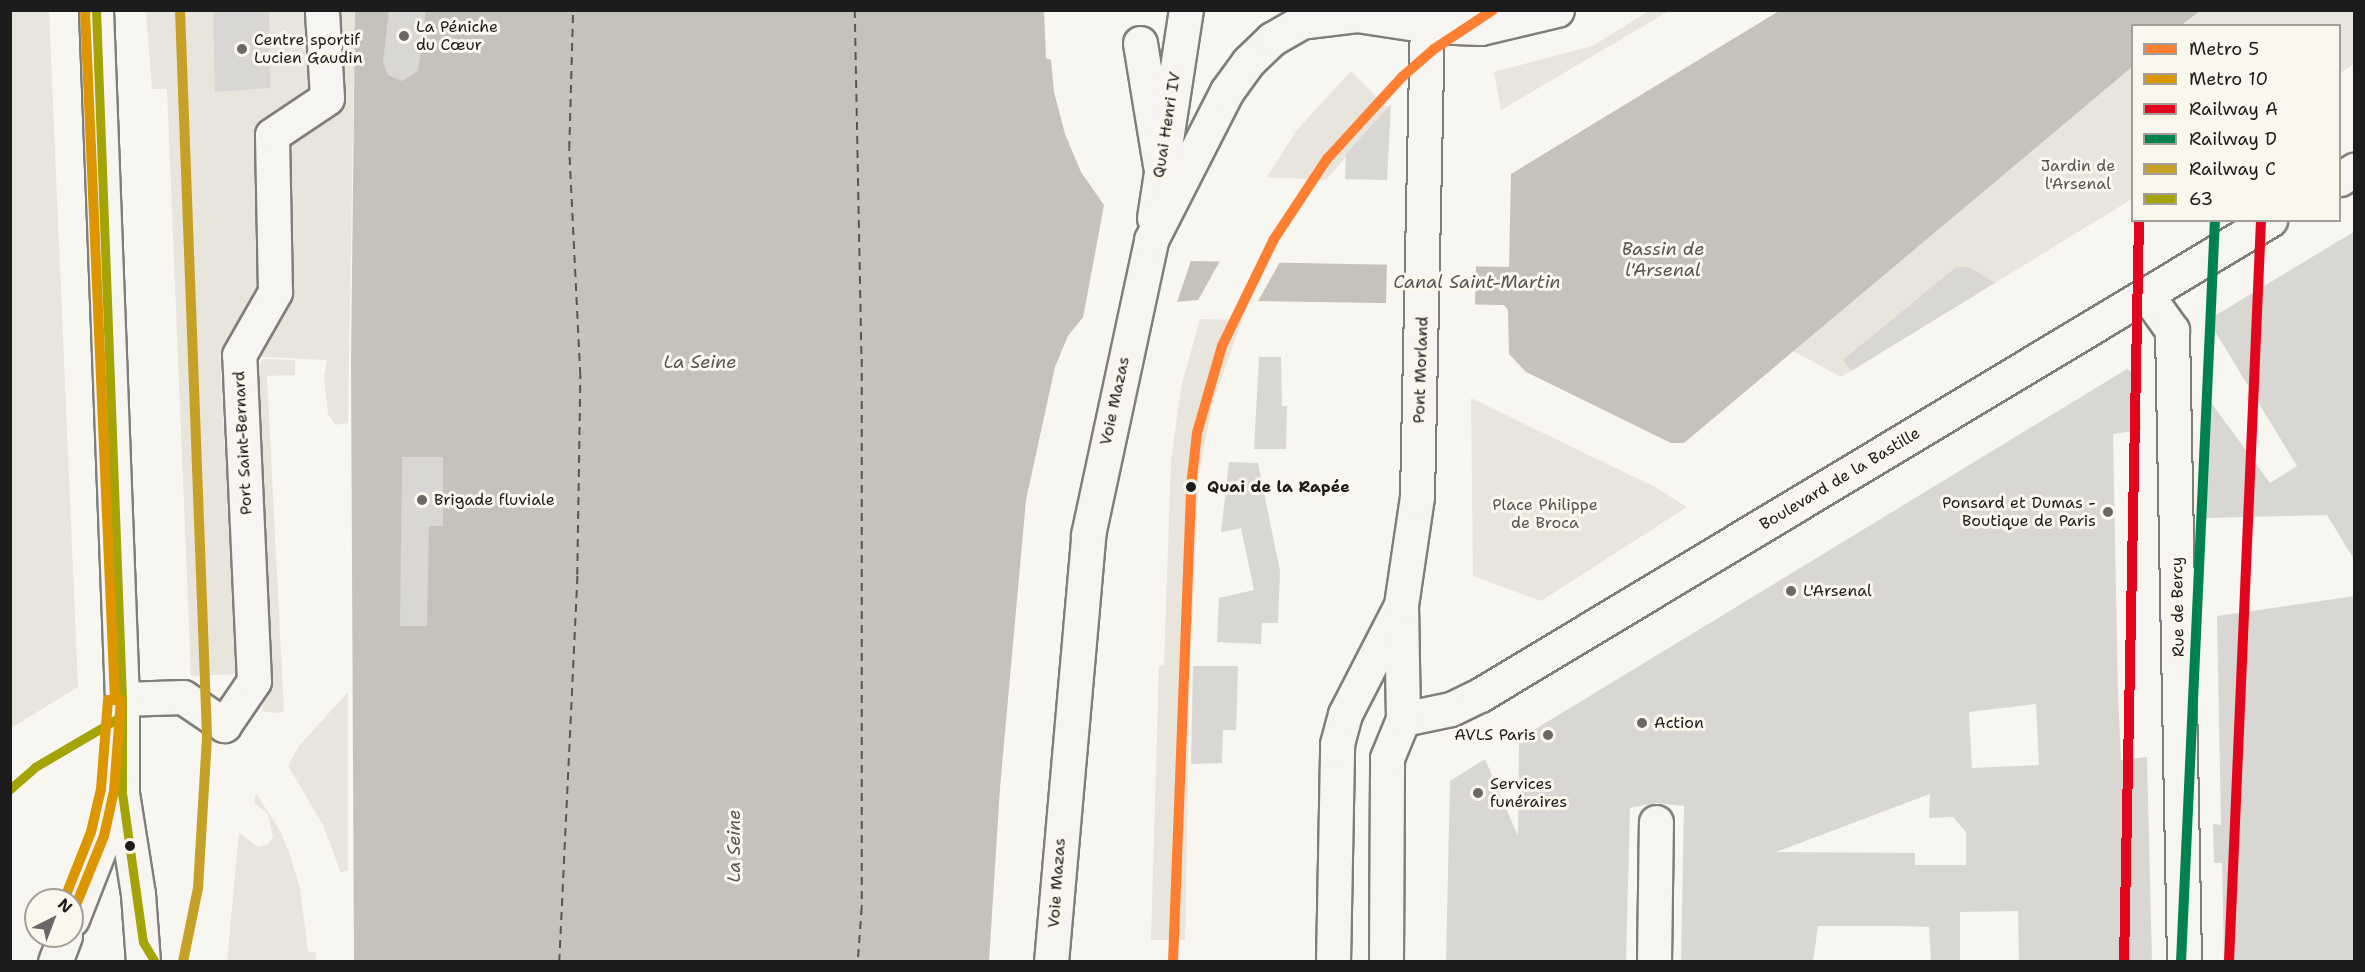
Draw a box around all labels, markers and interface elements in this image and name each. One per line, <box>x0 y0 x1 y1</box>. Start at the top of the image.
place label: La Péniche du Cœur <box>416 17 498 55</box>
legend <box>2131 24 2341 222</box>
marker: La Péniche du Cœur <box>397 29 411 43</box>
place label: Centre sportif Lucien Gaudin <box>254 30 362 68</box>
text: Metro 5 <box>2189 37 2259 61</box>
marker: Centre sportif Lucien Gaudin <box>235 42 249 56</box>
text: Metro 10 <box>2189 67 2268 91</box>
street label: Quai Henri IV <box>1149 71 1185 179</box>
text: Railway A <box>2189 97 2278 121</box>
text: Railway D <box>2189 127 2277 151</box>
park label: Jardin de l'Arsenal <box>2041 156 2115 194</box>
text: Railway C <box>2189 157 2276 181</box>
text: 63 <box>2189 187 2213 211</box>
water label: Bassin de l'Arsenal <box>1622 239 1704 282</box>
water label: Canal Saint-Martin <box>1393 271 1561 293</box>
street label: Pont Morland <box>1410 316 1432 424</box>
water label: La Seine <box>664 351 736 373</box>
street label: Voie Mazas <box>1096 355 1134 447</box>
street label: Port Saint-Bernard <box>230 371 256 515</box>
street label: Boulevard de la Bastille <box>1756 424 1924 534</box>
marker: Quai de la Rapée <box>1180 476 1202 498</box>
place label: Quai de la Rapée <box>1207 477 1350 497</box>
place label: Brigade fluviale <box>434 490 555 510</box>
marker: Brigade fluviale <box>415 493 429 507</box>
place label: Ponsard et Dumas - Boutique de Paris <box>1942 493 2096 531</box>
park label: Place Philippe de Broca <box>1492 495 1598 533</box>
marker: Ponsard et Dumas - Boutique de Paris <box>2101 505 2115 519</box>
street label: Rue de Bercy <box>2168 557 2188 657</box>
place label: L'Arsenal <box>1803 581 1872 601</box>
marker: L'Arsenal <box>1784 584 1798 598</box>
place label: Action <box>1654 713 1704 733</box>
marker: Action <box>1635 716 1649 730</box>
place label: AVLS Paris <box>1454 725 1536 745</box>
marker: AVLS Paris <box>1541 728 1555 742</box>
place label: Services funéraires <box>1490 774 1567 812</box>
marker: Services funéraires <box>1471 786 1485 800</box>
water label: La Seine <box>723 810 745 882</box>
street label: Voie Mazas <box>1044 837 1070 929</box>
unlabelled marker <box>124 840 136 852</box>
north arrow <box>24 888 84 948</box>
text: N <box>53 894 77 918</box>

